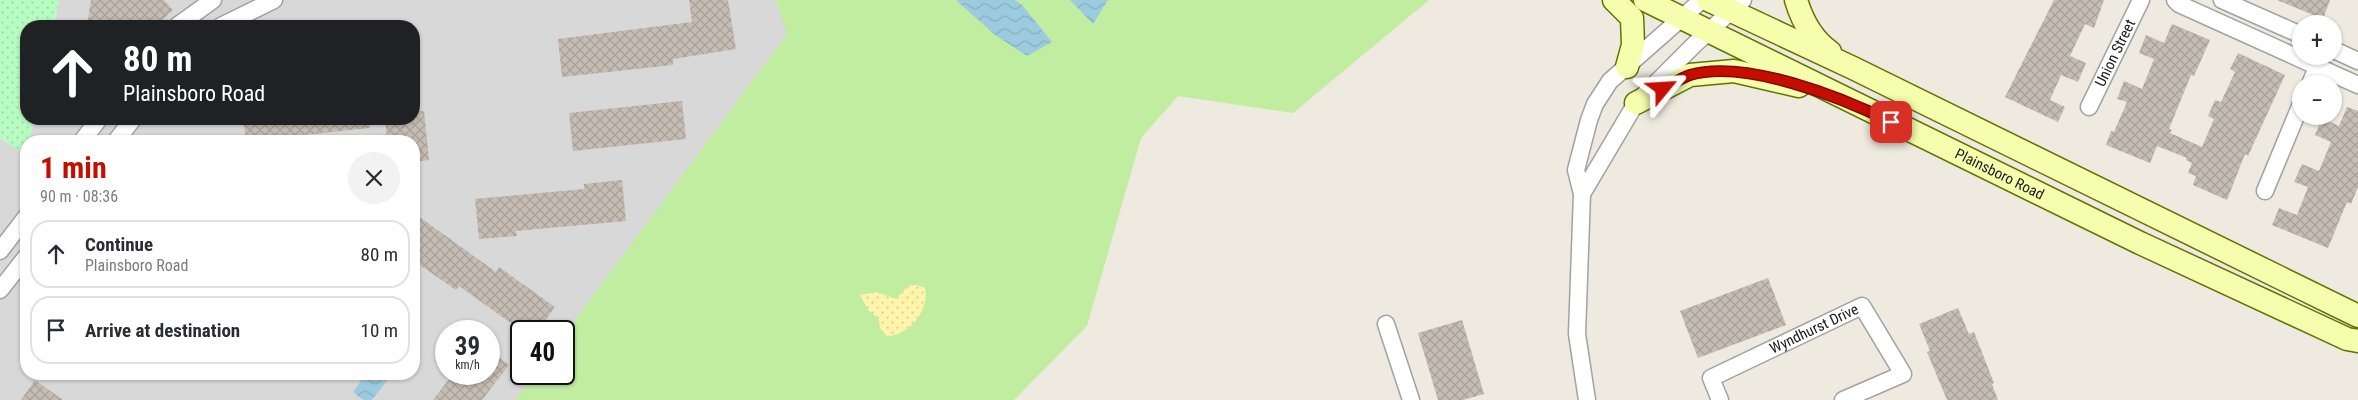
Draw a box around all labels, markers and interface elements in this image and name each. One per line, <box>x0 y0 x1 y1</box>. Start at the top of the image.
map controls <box>2292 15 2342 125</box>
button: + <box>2292 15 2342 65</box>
street label: Union Street <box>2091 16 2139 90</box>
text: 80 m <box>123 39 192 80</box>
icon: ahead <box>40 40 105 105</box>
position arrow <box>1636 62 1688 114</box>
button: − <box>2292 75 2342 125</box>
text: Plainsboro Road <box>123 81 265 106</box>
pin <box>1870 101 1912 143</box>
icon: arrive <box>1877 108 1905 136</box>
street label: Plainsboro Road <box>1952 145 2047 204</box>
text: 1 min <box>40 150 107 185</box>
button: close <box>348 152 400 204</box>
text: 90 m · 08:36 <box>40 187 118 206</box>
text: Continue <box>85 233 153 256</box>
icon: ahead <box>42 240 70 268</box>
text: 80 m <box>361 243 398 266</box>
text: Plainsboro Road <box>85 256 188 275</box>
street label: Wyndhurst Drive <box>1767 300 1861 358</box>
icon: arrive <box>42 316 70 344</box>
text: Arrive at destination <box>85 319 240 342</box>
text: 10 m <box>361 319 398 342</box>
speed limit sign: 40 <box>510 320 575 385</box>
text: 39 <box>455 332 480 361</box>
text: km/h <box>455 358 480 372</box>

